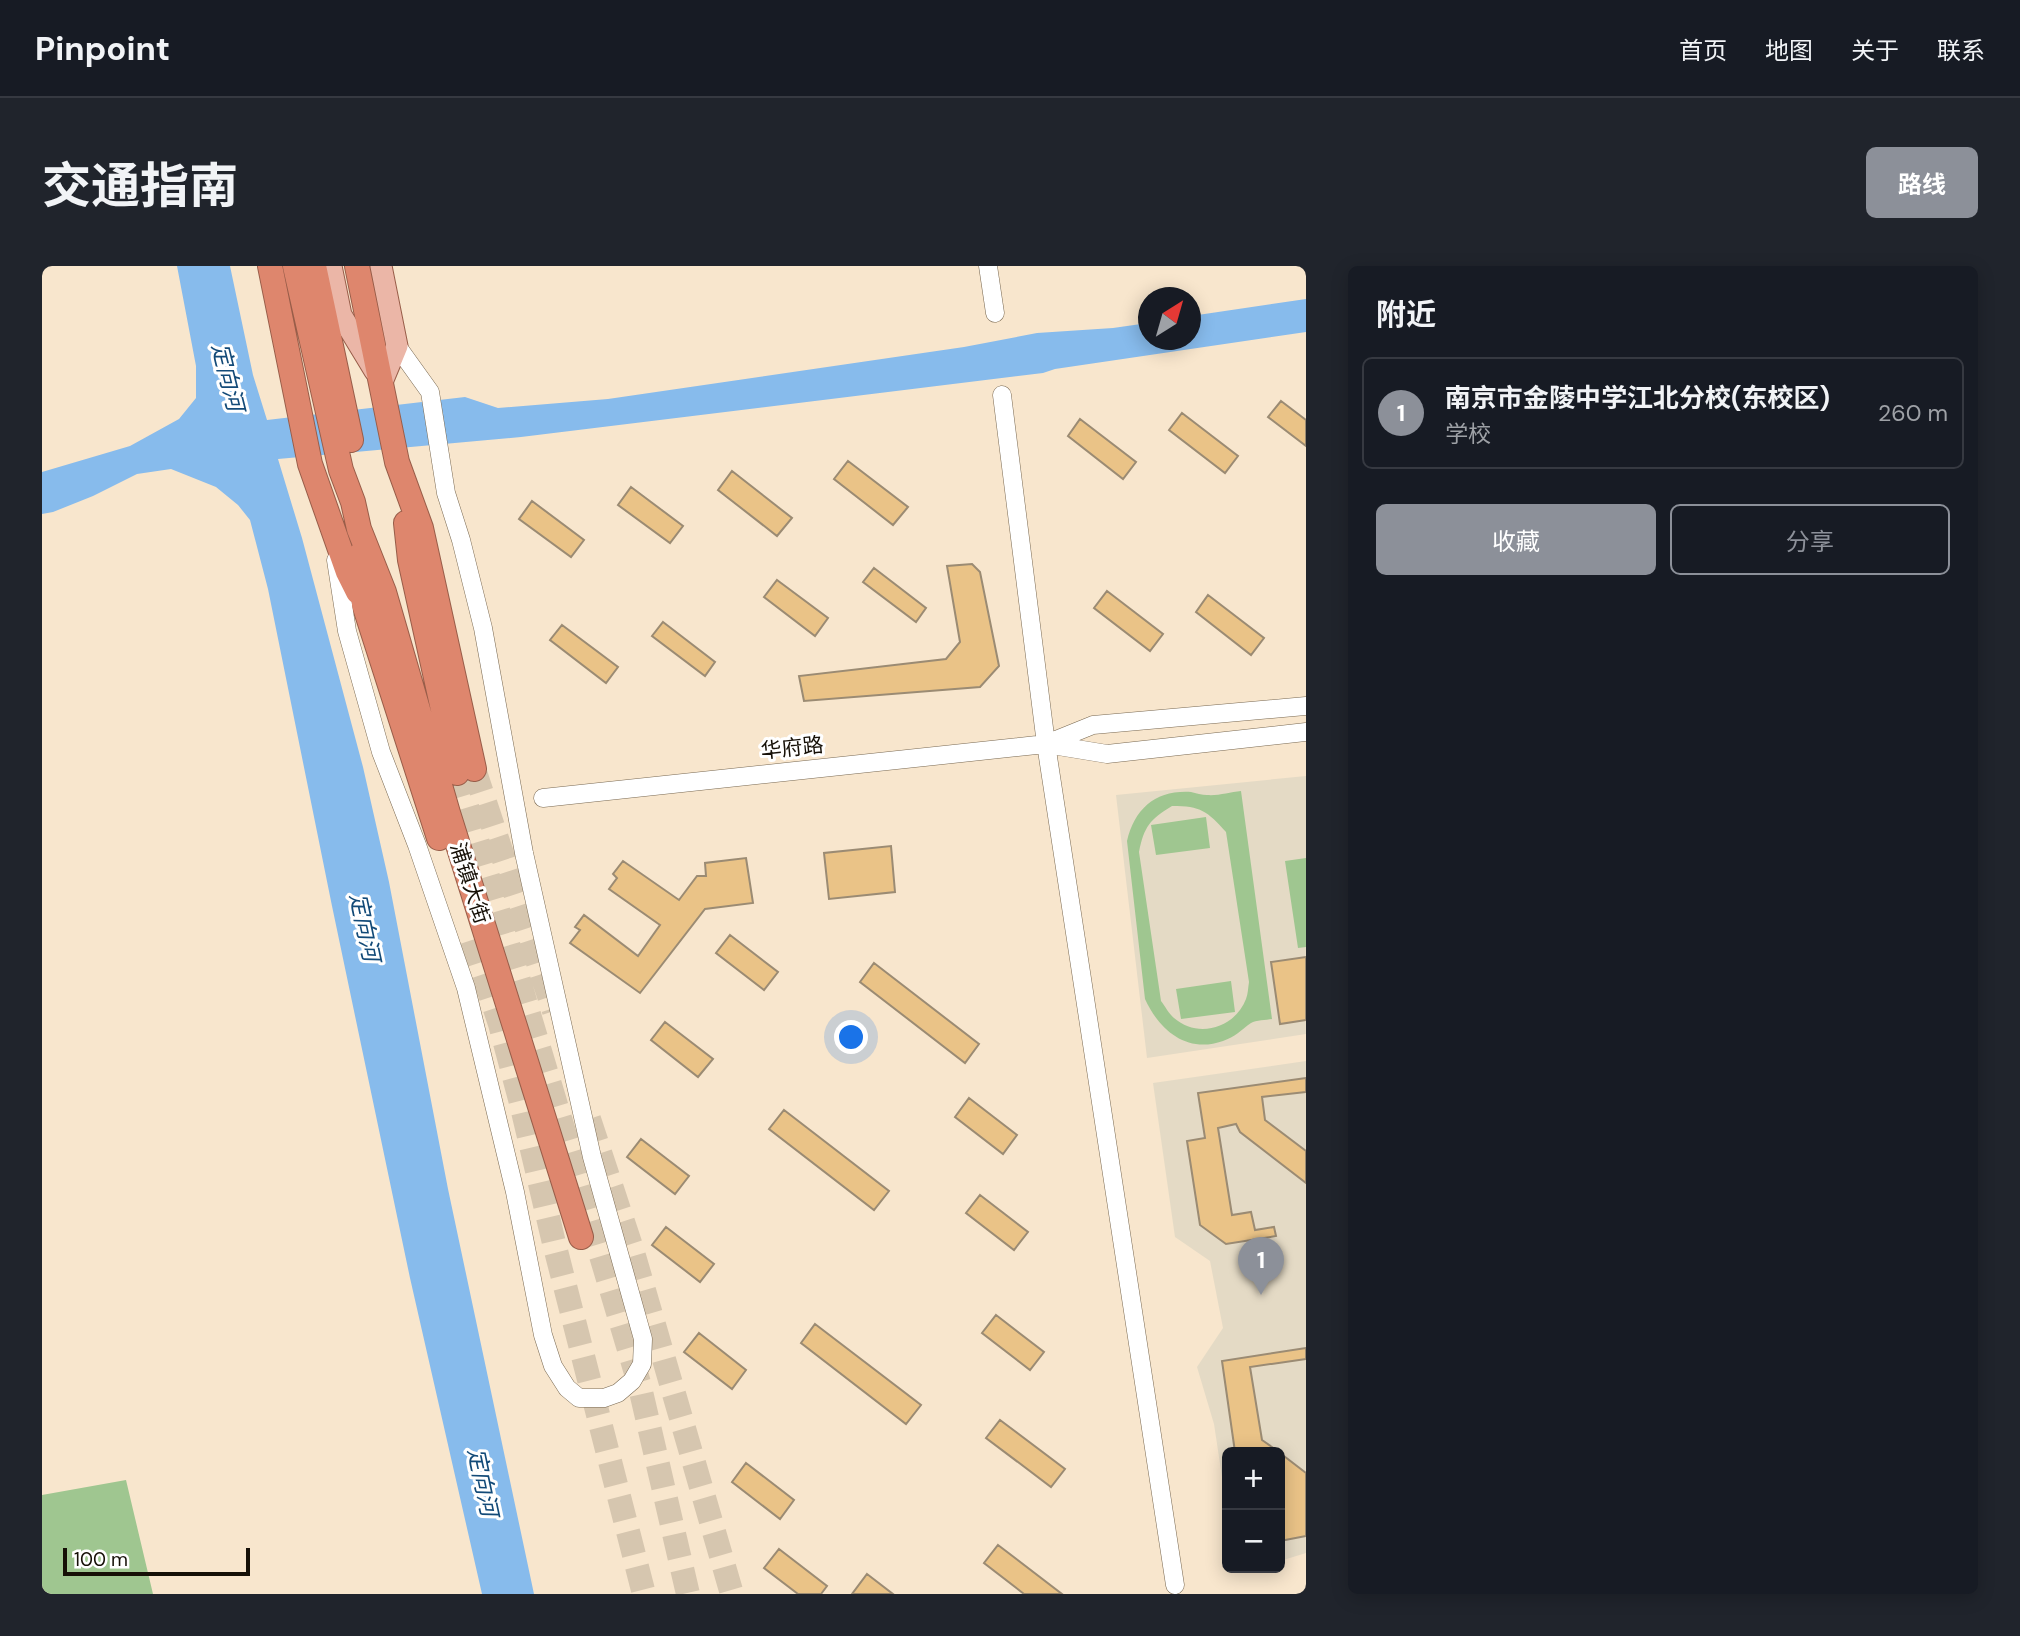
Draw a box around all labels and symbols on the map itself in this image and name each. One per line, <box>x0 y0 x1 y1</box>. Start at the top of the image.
north arrow <box>1138 287 1201 350</box>
water label: 定向河 <box>205 340 252 418</box>
street label: 华府路 <box>759 731 825 765</box>
street label: 浦镇大街 <box>444 839 496 927</box>
water label: 定向河 <box>343 890 388 968</box>
your location <box>834 1020 868 1054</box>
pin: 1 <box>1238 1237 1284 1295</box>
water label: 定向河 <box>461 1445 506 1523</box>
scale bar <box>63 1545 250 1577</box>

